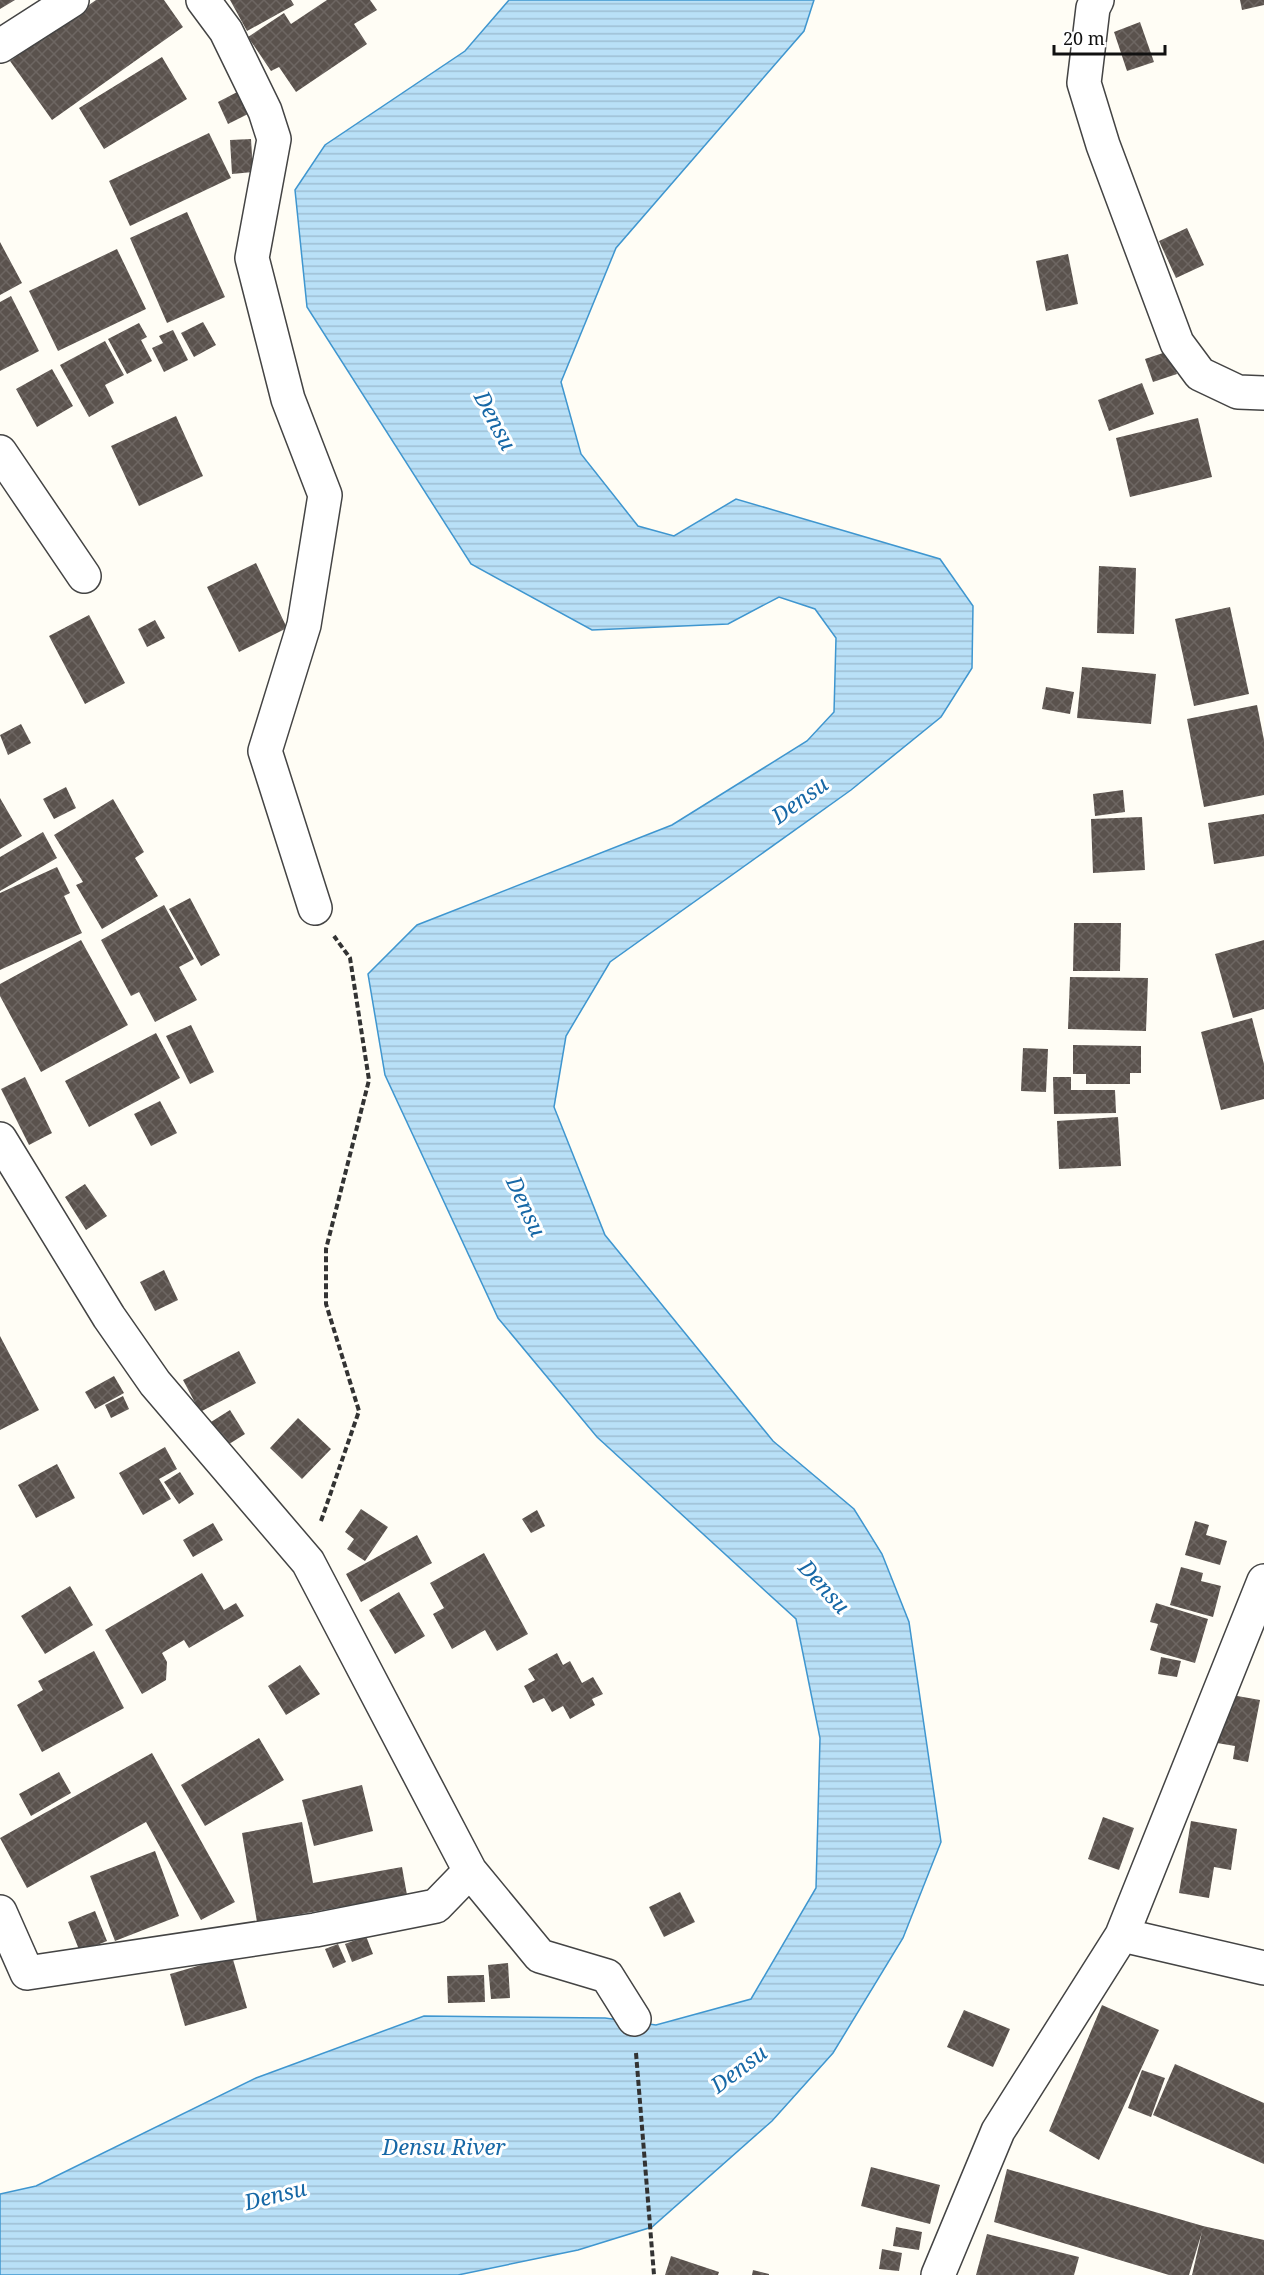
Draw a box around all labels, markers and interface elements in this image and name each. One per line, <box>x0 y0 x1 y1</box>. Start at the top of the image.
scale bar <box>1054 18 1165 56</box>
text: 20 m <box>1063 26 1105 50</box>
water label: Densu <box>467 384 524 455</box>
water label: Densu <box>764 768 833 830</box>
water label: Densu <box>500 1170 554 1241</box>
water label: Densu <box>792 1552 857 1620</box>
water label: Densu <box>703 2037 772 2100</box>
water label: Densu River <box>381 2131 506 2161</box>
water label: Densu <box>240 2172 309 2216</box>

